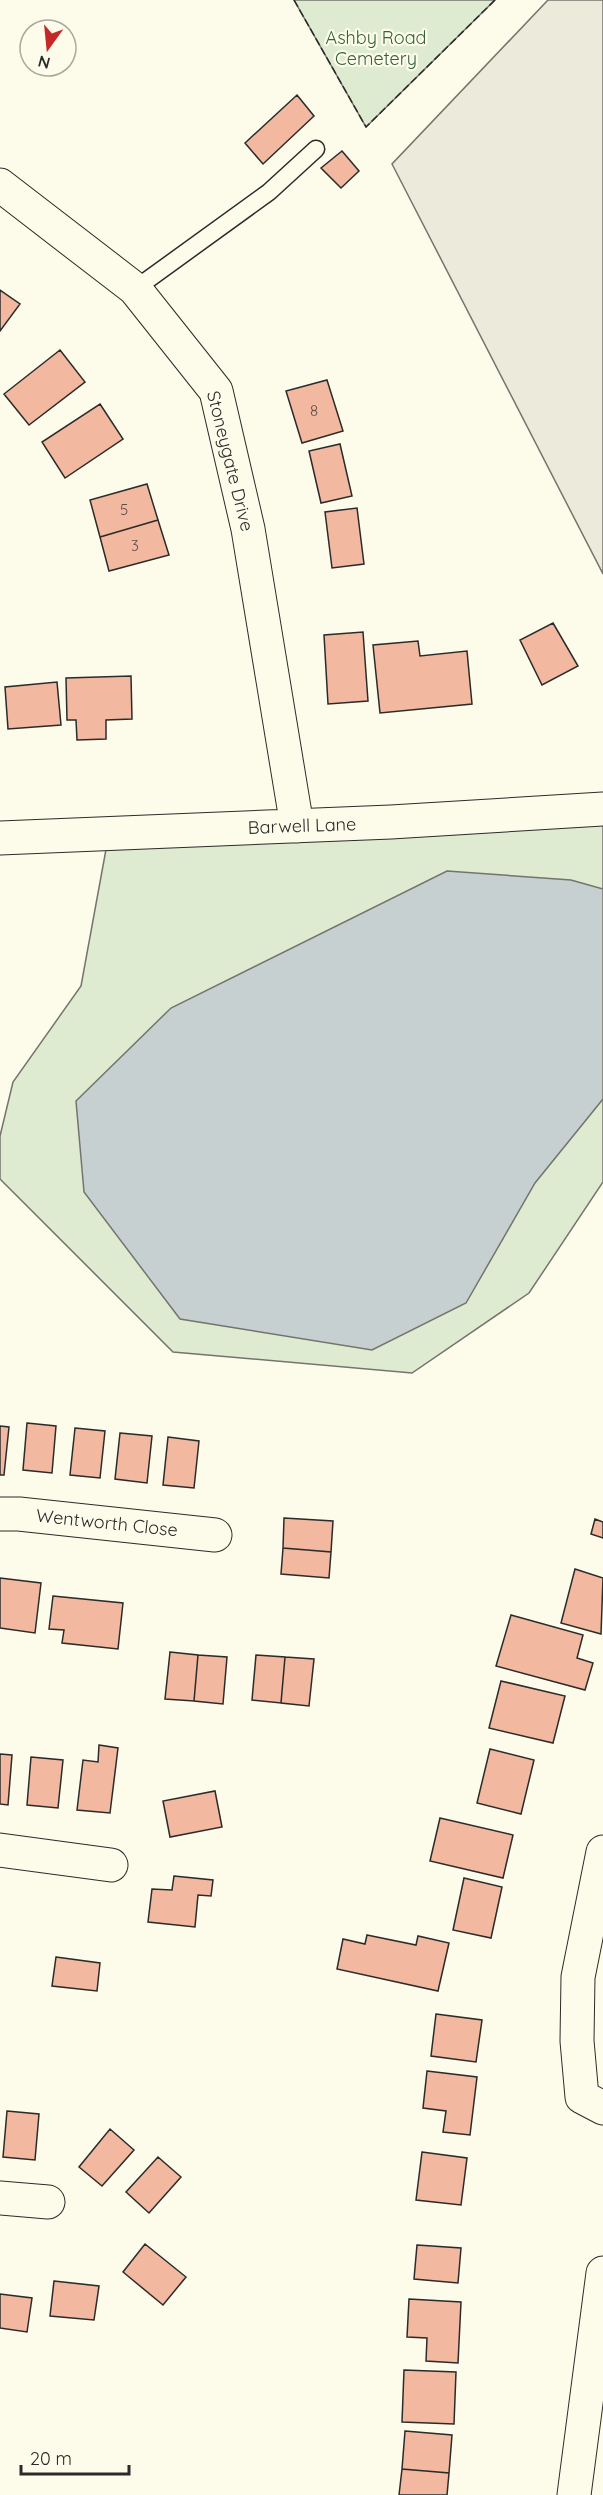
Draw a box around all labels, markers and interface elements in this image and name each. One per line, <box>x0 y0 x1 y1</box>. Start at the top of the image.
north arrow <box>18 18 78 78</box>
park label: Ashby Road Cemetery <box>325 26 427 70</box>
text: N <box>36 51 52 74</box>
street label: Stoneygate Drive <box>202 388 259 533</box>
house number: 8 <box>310 401 318 420</box>
house number: 5 <box>120 500 128 519</box>
house number: 3 <box>131 536 139 555</box>
street label: Barwell Lane <box>247 812 357 839</box>
street label: Wentworth Close <box>35 1504 179 1541</box>
scale bar <box>21 2438 129 2476</box>
text: 20 m <box>30 2447 72 2470</box>

